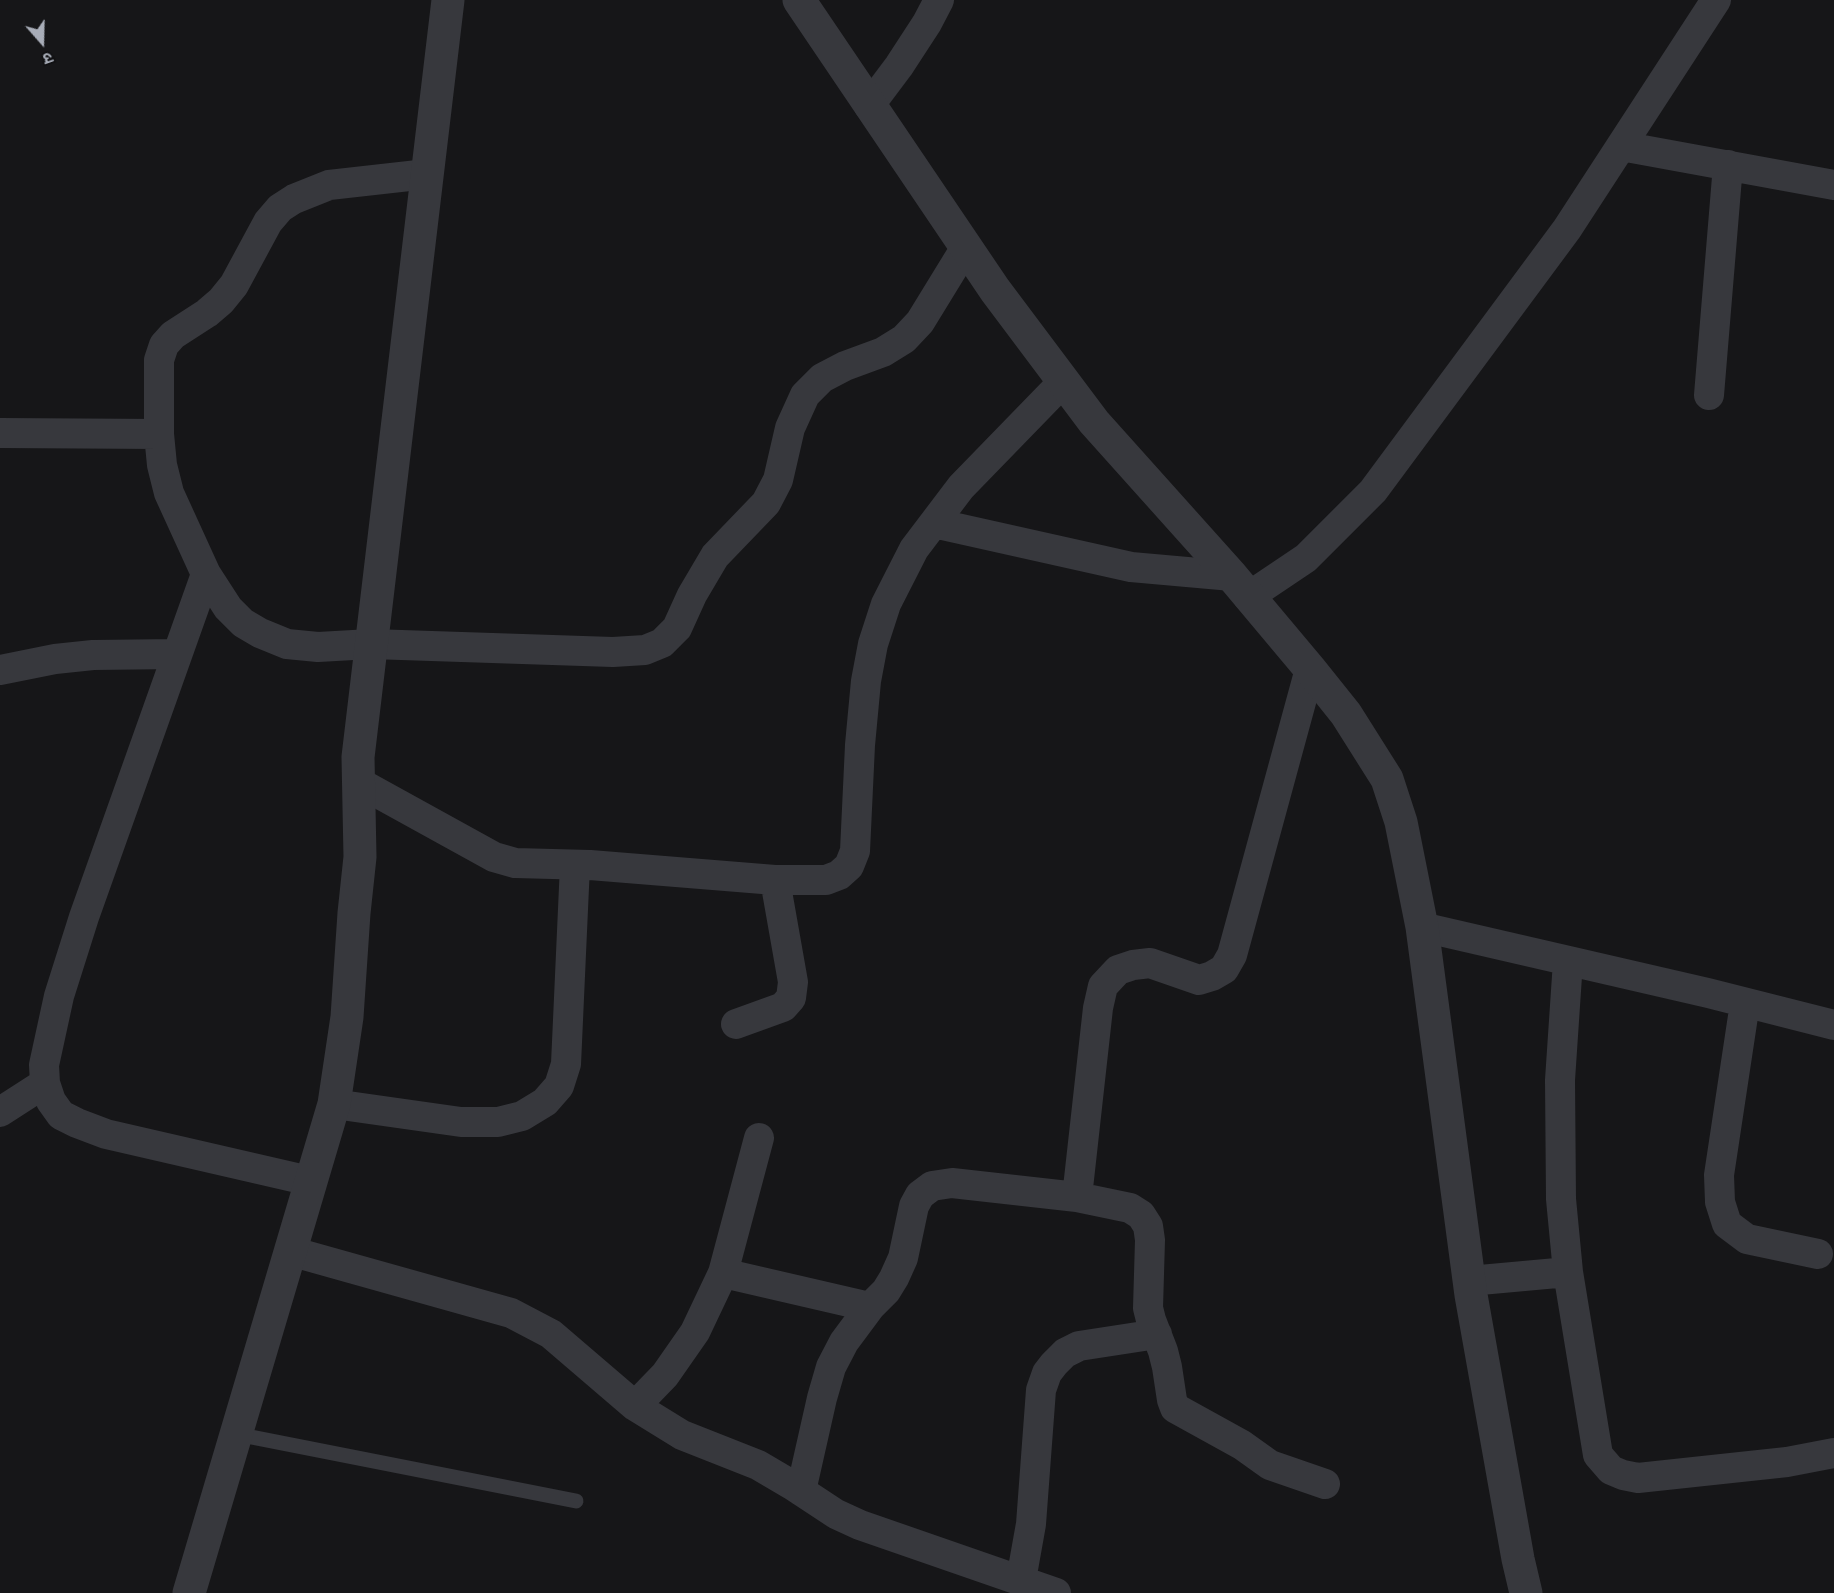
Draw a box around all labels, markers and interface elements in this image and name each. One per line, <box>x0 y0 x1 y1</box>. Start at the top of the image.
north arrow <box>12 12 72 72</box>
text: उ <box>41 49 56 69</box>

